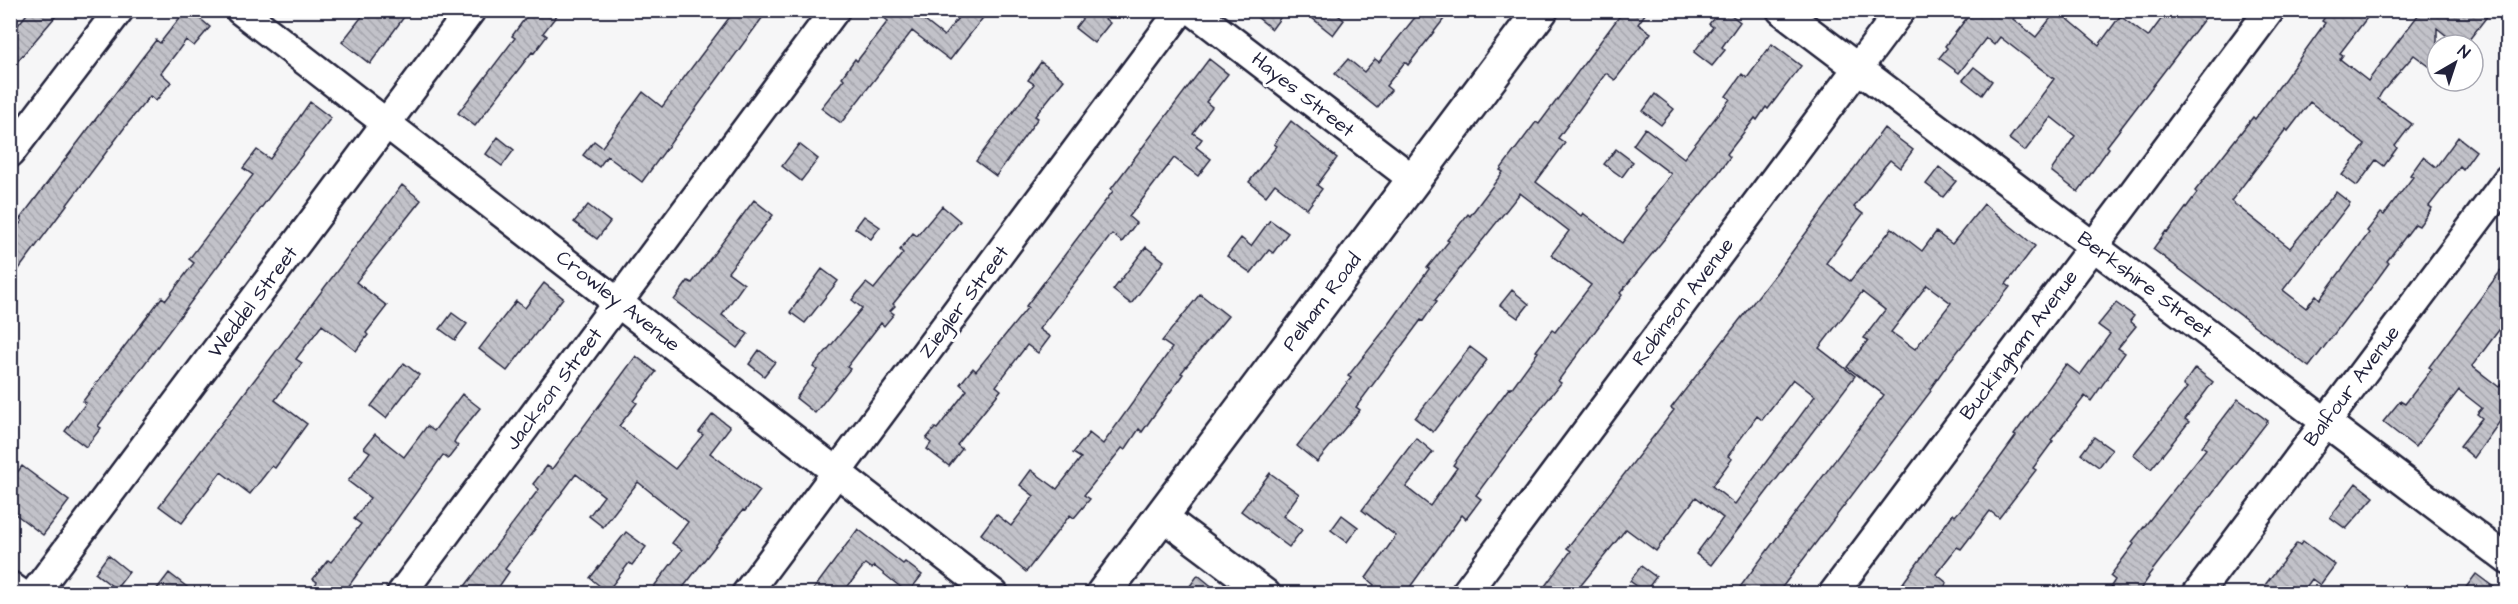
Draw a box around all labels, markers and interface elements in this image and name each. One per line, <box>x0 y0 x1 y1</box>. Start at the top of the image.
north arrow <box>2425 33 2485 93</box>
text: N <box>2453 40 2475 64</box>
street label: Hayes Street <box>1245 46 1360 145</box>
street label: Berkshire Street <box>2072 225 2218 345</box>
street label: Robinson Avenue <box>1625 232 1741 372</box>
street label: Weddel Street <box>202 240 304 364</box>
street label: Ziegler Street <box>912 240 1016 365</box>
street label: Crowley Avenue <box>549 244 686 359</box>
street label: Pelham Road <box>1276 247 1368 357</box>
street label: Buckingham Avenue <box>1953 264 2086 426</box>
street label: Balfour Avenue <box>2297 320 2407 452</box>
street label: Jackson Street <box>499 322 609 456</box>

